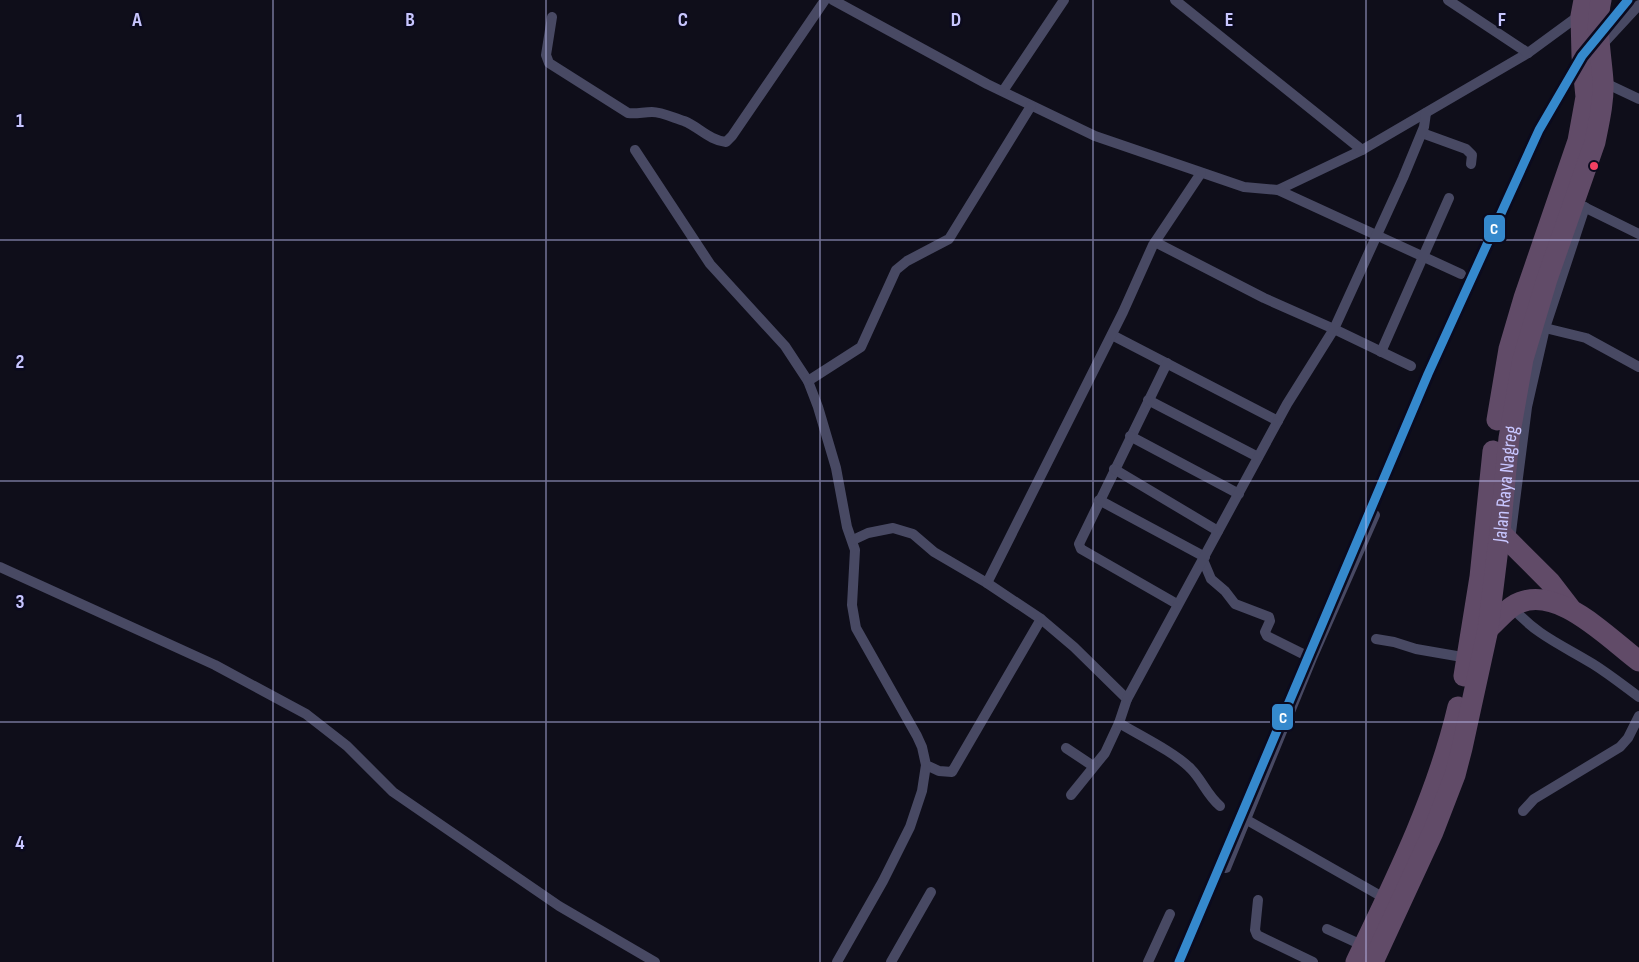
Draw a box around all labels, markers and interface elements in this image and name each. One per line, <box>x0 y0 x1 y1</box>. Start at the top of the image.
text: A <box>131 8 142 32</box>
text: B <box>405 8 415 32</box>
text: C <box>678 8 688 32</box>
text: D <box>951 8 961 32</box>
text: E <box>1225 8 1233 32</box>
text: F <box>1498 8 1506 32</box>
text: 1 <box>16 109 24 133</box>
unlabelled marker <box>1588 160 1600 172</box>
line badge: C <box>1483 214 1506 243</box>
text: C <box>1490 220 1498 239</box>
text: 2 <box>16 350 24 374</box>
street label: Jalan Raya Nagreg <box>1488 424 1524 545</box>
text: 3 <box>16 590 25 614</box>
line badge: C <box>1271 703 1294 731</box>
text: C <box>1279 709 1287 728</box>
text: 4 <box>15 831 25 855</box>

